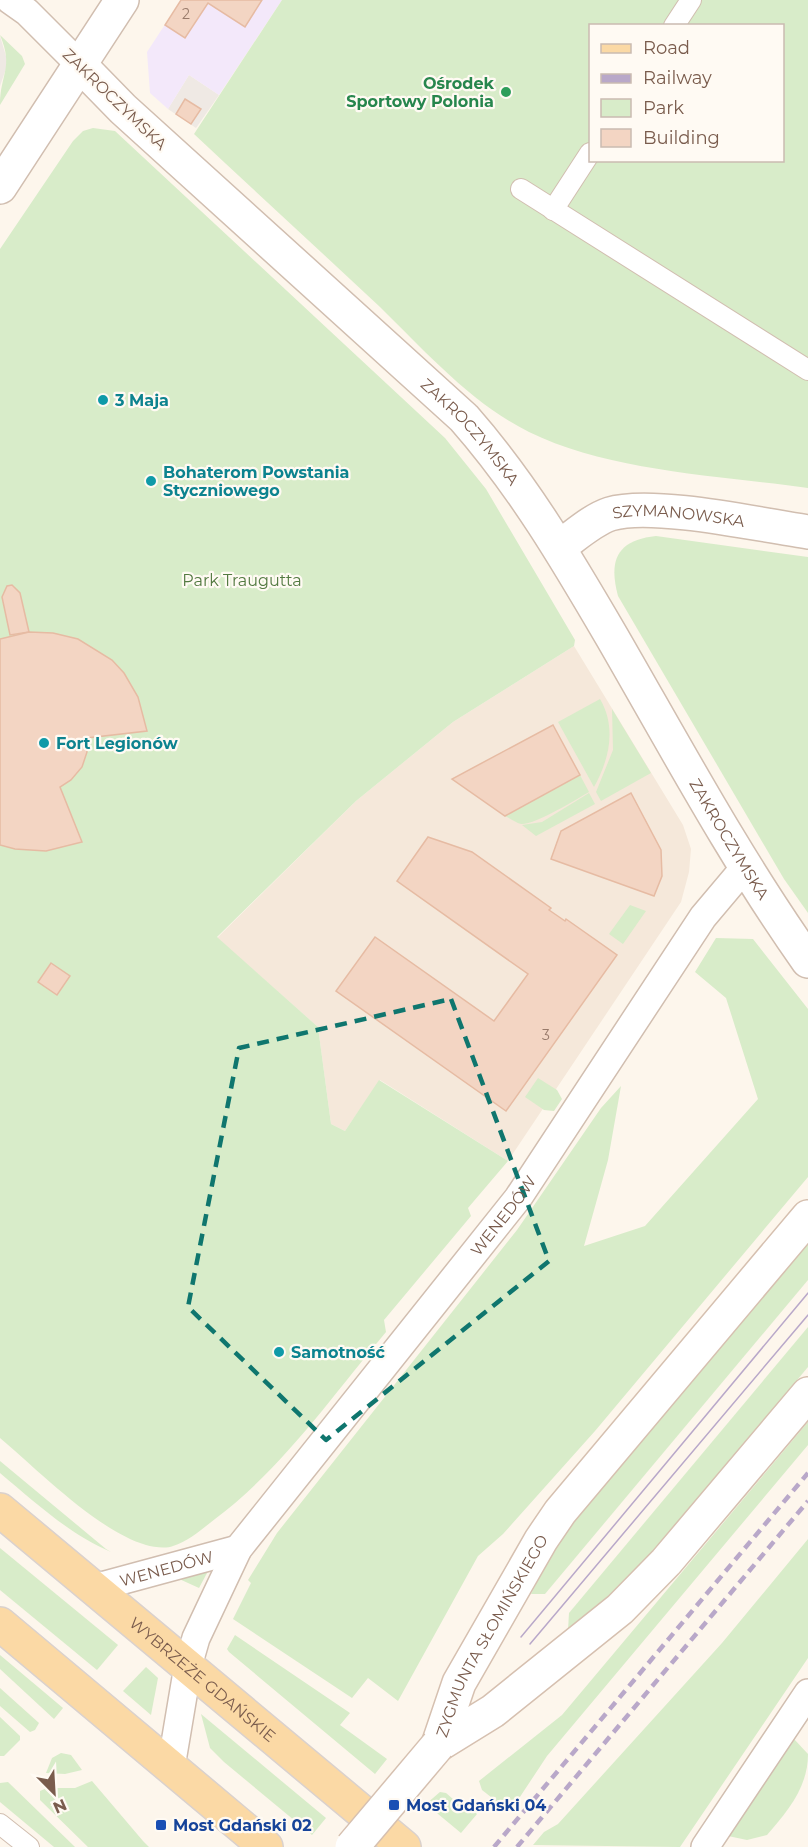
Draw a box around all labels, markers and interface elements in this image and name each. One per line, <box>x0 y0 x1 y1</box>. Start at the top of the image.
house number: 2 <box>182 5 190 23</box>
legend <box>589 24 784 162</box>
text: Road <box>643 37 690 59</box>
street label: ZAKROCZYMSKA <box>59 45 171 154</box>
text: Railway <box>643 67 712 89</box>
place label: Ośrodek Sportowy Polonia <box>346 74 495 111</box>
marker: Ośrodek Sportowy Polonia <box>499 85 513 99</box>
text: Park <box>643 97 684 119</box>
text: Building <box>643 127 720 149</box>
street label: ZAKROCZYMSKA <box>417 375 523 489</box>
place label: 3 Maja <box>114 391 169 410</box>
marker: 3 Maja <box>96 393 110 407</box>
place label: Bohaterom Powstania Styczniowego <box>163 463 349 500</box>
marker: Bohaterom Powstania Styczniowego <box>144 474 158 488</box>
street label: SZYMANOWSKA <box>611 501 747 531</box>
park label: Park Traugutta <box>182 571 302 590</box>
place label: Fort Legionów <box>56 734 178 753</box>
marker: Fort Legionów <box>37 736 51 750</box>
street label: ZAKROCZYMSKA <box>685 775 773 903</box>
house number: 3 <box>542 1026 550 1044</box>
street label: WENEDÓW <box>467 1172 540 1260</box>
place label: Samotność <box>291 1343 385 1362</box>
marker: Samotność <box>272 1345 286 1359</box>
street label: ZYGMUNTA SŁOMIŃSKIEGO <box>432 1531 552 1740</box>
street label: WENEDÓW <box>118 1547 216 1591</box>
street label: WYBRZEŻE GDAŃSKIE <box>126 1613 279 1746</box>
north arrow <box>24 1763 84 1823</box>
text: N <box>50 1795 70 1818</box>
place label: Most Gdański 04 <box>406 1796 546 1815</box>
marker: Most Gdański 04 <box>387 1798 401 1812</box>
place label: Most Gdański 02 <box>173 1816 312 1835</box>
marker: Most Gdański 02 <box>154 1818 168 1832</box>

